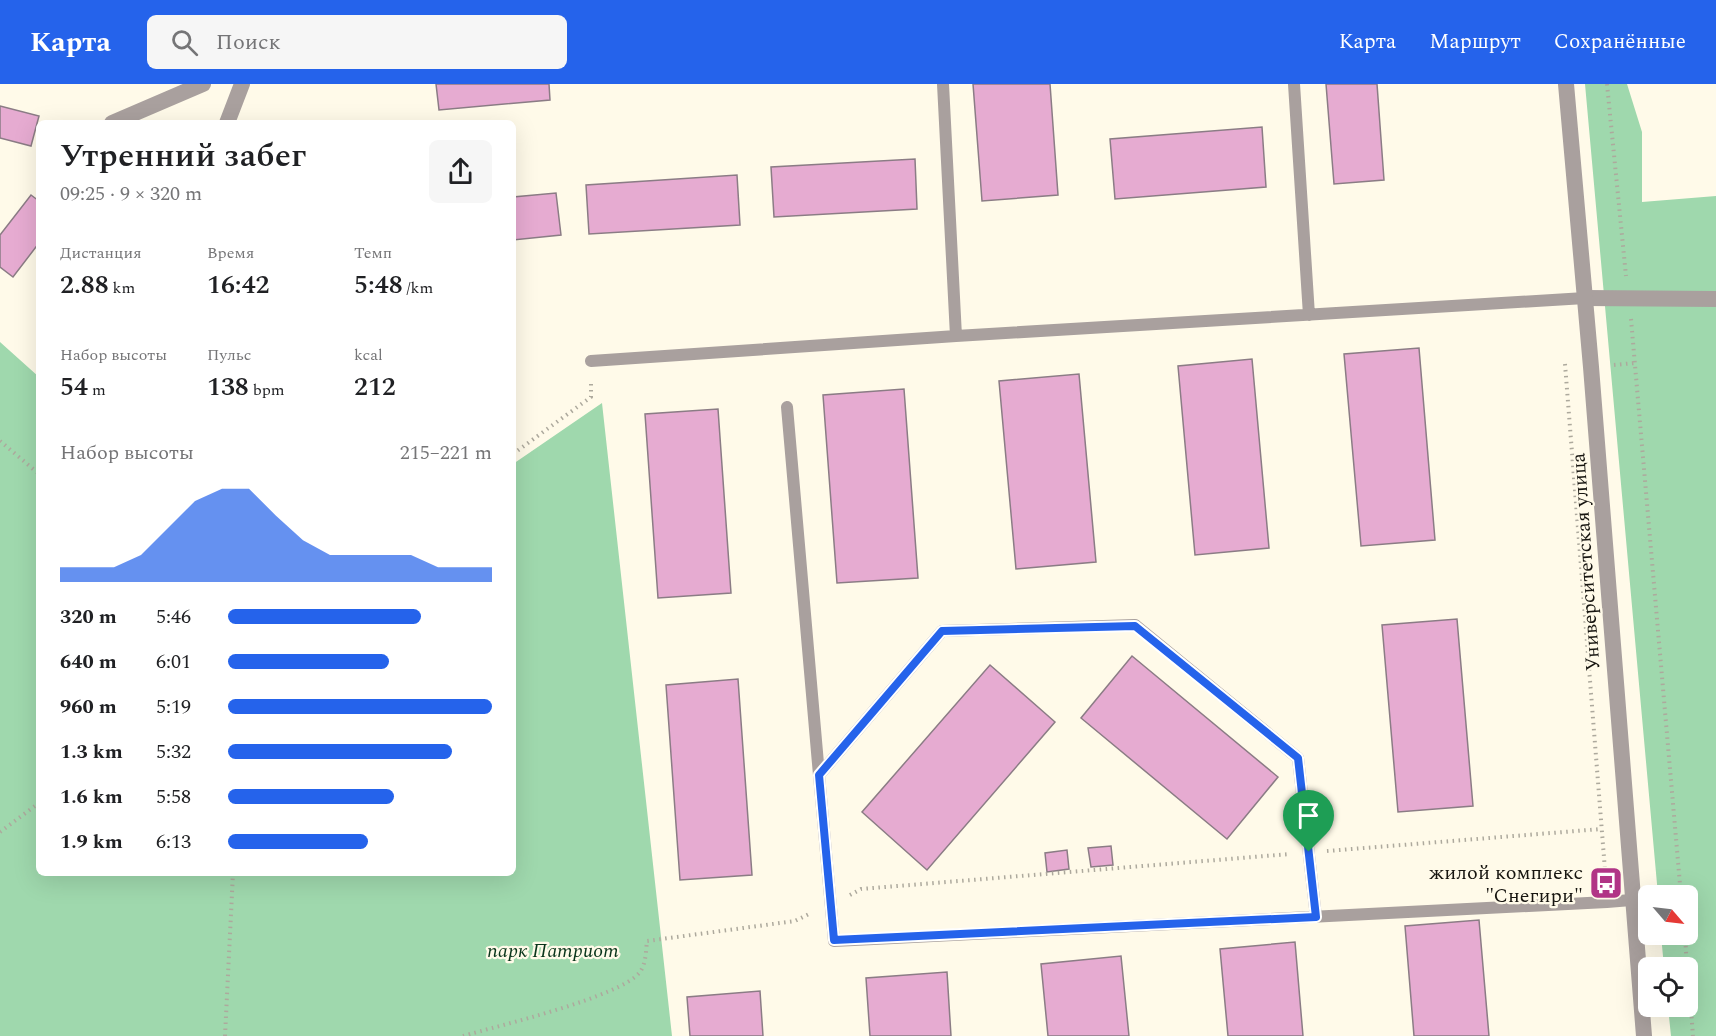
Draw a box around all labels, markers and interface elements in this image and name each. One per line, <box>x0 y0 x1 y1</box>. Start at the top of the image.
search box <box>147 15 567 69</box>
text: Карта <box>30 21 111 64</box>
icon: search <box>168 26 201 59</box>
text: Поиск <box>216 26 281 59</box>
text: Карта <box>1339 26 1396 58</box>
text: Маршрут <box>1429 26 1521 58</box>
text: Сохранённые <box>1554 26 1686 58</box>
text: Утренний забег <box>60 131 306 181</box>
button: share <box>429 140 492 203</box>
text: 09:25 · 9 × 320 m <box>60 179 202 209</box>
text: Дистанция <box>60 241 142 265</box>
text: Время <box>207 241 254 265</box>
text: Темп <box>354 241 392 265</box>
text: 2.88 <box>60 265 109 305</box>
text: 16:42 <box>207 265 270 305</box>
text: 5:48 <box>354 265 403 305</box>
text: km <box>109 276 135 300</box>
text: /km <box>403 276 433 300</box>
text: Набор высоты <box>60 343 167 367</box>
text: Пульс <box>207 343 251 367</box>
text: kcal <box>354 343 383 367</box>
text: 54 <box>60 367 88 407</box>
text: 138 <box>207 367 249 407</box>
text: 212 <box>354 367 396 407</box>
text: m <box>88 378 106 402</box>
text: bpm <box>249 378 285 402</box>
text: Набор высоты <box>60 438 194 468</box>
text: 215–221 m <box>400 438 492 468</box>
street label: Университетская улица <box>1563 452 1609 672</box>
text: 320 m <box>60 602 117 632</box>
text: 5:46 <box>156 602 191 632</box>
text: 640 m <box>60 647 117 677</box>
text: 6:01 <box>156 647 191 677</box>
text: 960 m <box>60 692 117 722</box>
text: 5:19 <box>156 692 191 722</box>
text: 1.3 km <box>60 737 123 767</box>
text: 5:32 <box>156 737 191 767</box>
text: 1.6 km <box>60 782 123 812</box>
text: 5:58 <box>156 782 191 812</box>
pin <box>1283 790 1334 852</box>
icon: arrive <box>1292 799 1325 832</box>
text: 1.9 km <box>60 827 123 857</box>
text: 6:13 <box>156 827 191 857</box>
place label: жилой комплекс "Снегири" <box>1429 858 1583 911</box>
bus stop icon: жилой комплекс "Снегири" <box>1588 865 1624 901</box>
north arrow <box>1638 885 1698 945</box>
map controls <box>1638 885 1698 1017</box>
park label: парк Патриот <box>487 936 619 966</box>
button: locate <box>1638 957 1698 1017</box>

